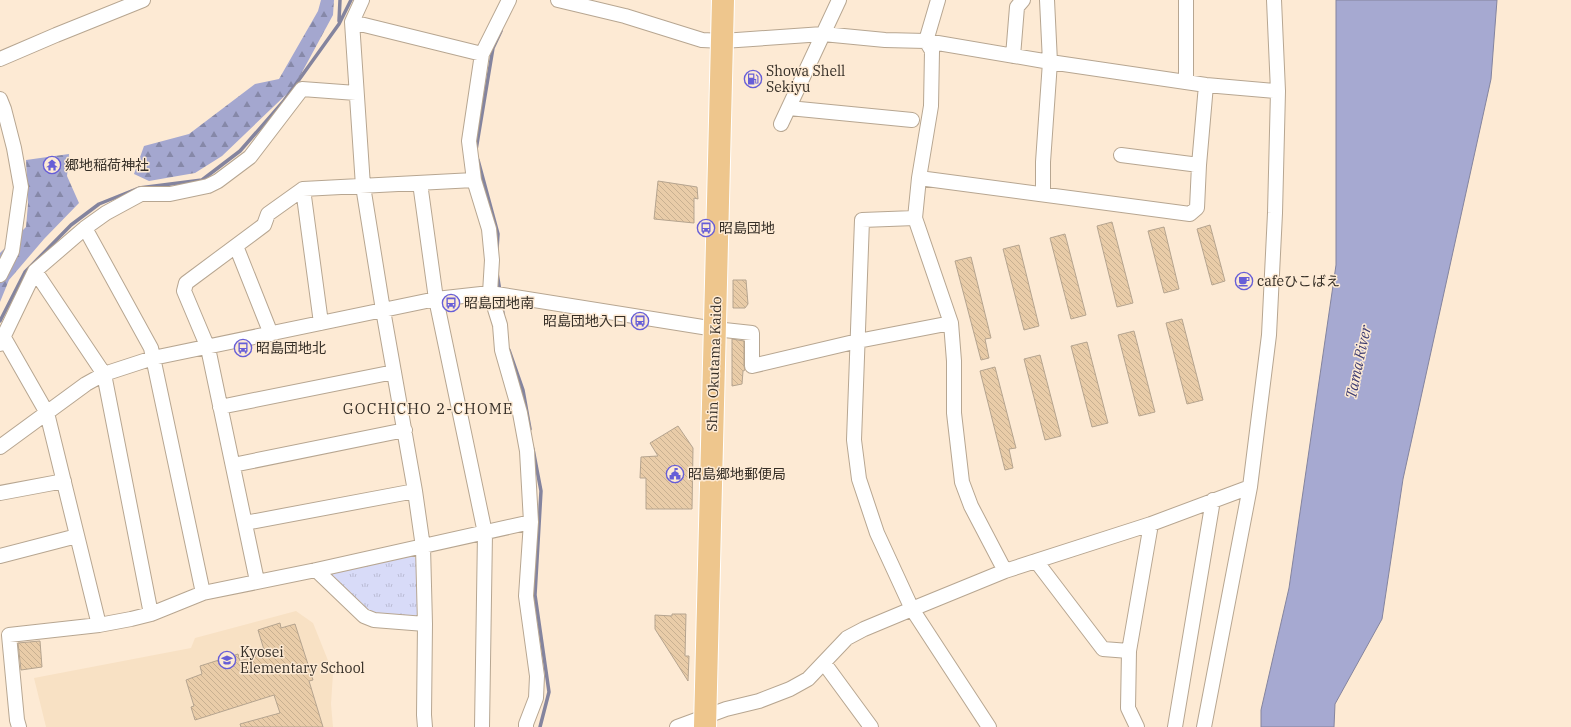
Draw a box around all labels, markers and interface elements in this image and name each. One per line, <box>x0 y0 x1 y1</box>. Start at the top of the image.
place label: Showa Shell Sekiyu <box>766 62 845 96</box>
fuel station icon: Showa Shell Sekiyu <box>743 69 763 89</box>
temple icon: 郷地稲荷神社 <box>42 155 62 175</box>
place label: 郷地稲荷神社 <box>65 156 149 174</box>
bus stop icon: 昭島団地 <box>696 218 716 238</box>
place label: 昭島団地 <box>719 219 775 237</box>
cafe icon: cafeひこばえ <box>1234 271 1254 291</box>
place label: cafeひこばえ <box>1257 272 1340 290</box>
bus stop icon: 昭島団地南 <box>441 293 461 313</box>
place label: 昭島団地南 <box>464 294 534 312</box>
street label: Shin Okutama Kaido <box>703 296 725 432</box>
bus stop icon: 昭島団地入口 <box>630 311 650 331</box>
place label: 昭島団地入口 <box>543 312 627 330</box>
water label: Tama River <box>1341 323 1375 400</box>
bus stop icon: 昭島団地北 <box>233 338 253 358</box>
place label: 昭島団地北 <box>256 339 326 357</box>
district label: GOCHICHO 2-CHOME <box>343 399 513 418</box>
public building icon: 昭島郷地郵便局 <box>665 464 685 484</box>
place label: 昭島郷地郵便局 <box>688 465 786 483</box>
place label: Kyosei Elementary School <box>240 643 365 677</box>
school or university icon: Kyosei Elementary School <box>217 650 237 670</box>

